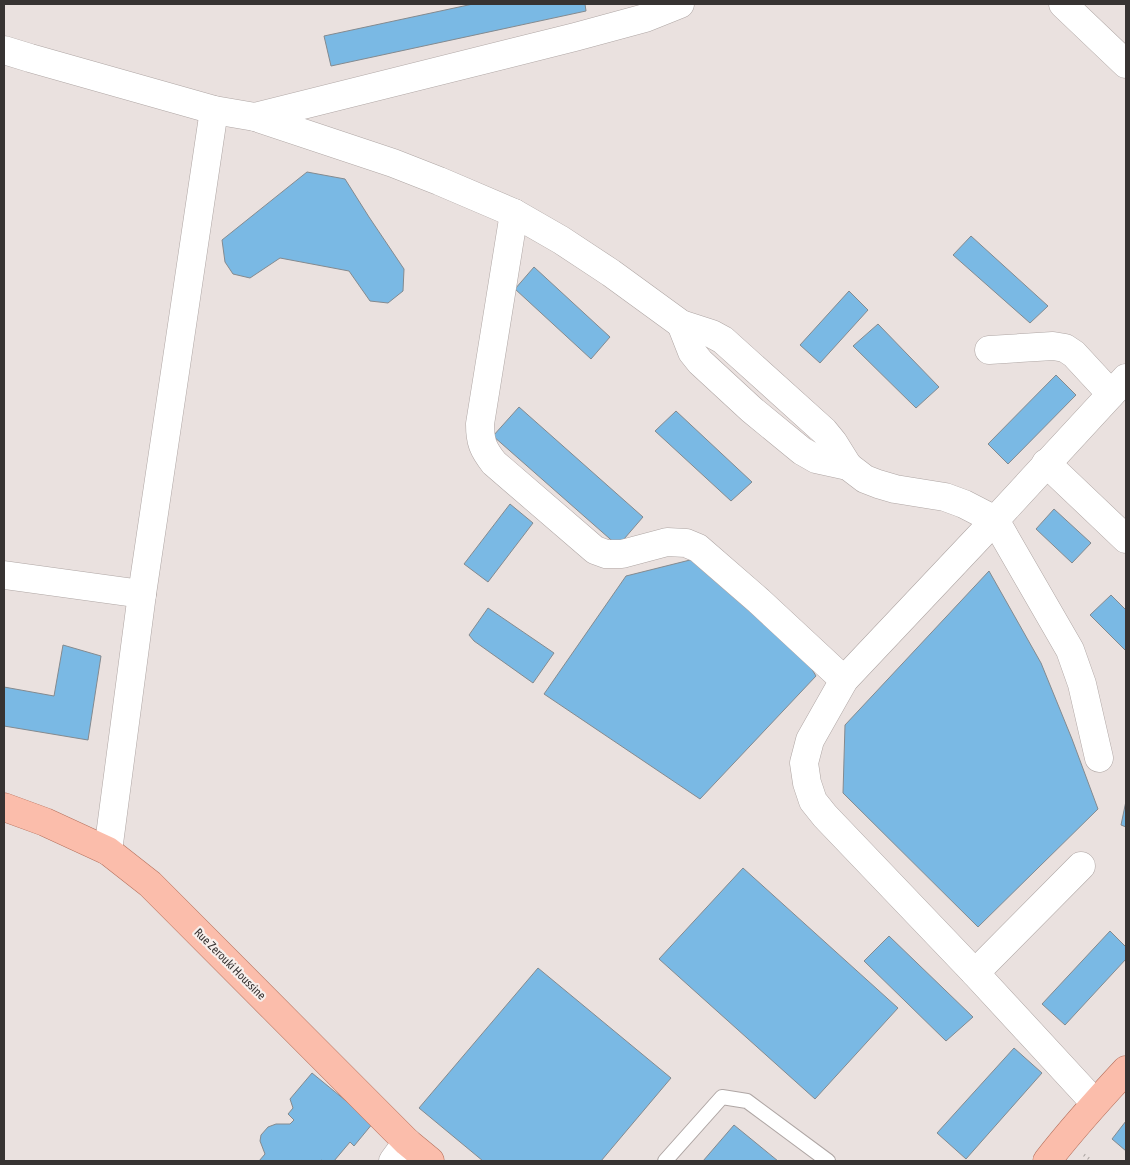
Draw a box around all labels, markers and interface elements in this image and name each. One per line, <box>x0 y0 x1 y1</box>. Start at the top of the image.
street label: Rue Zerouki Houssine <box>191 925 269 1003</box>

